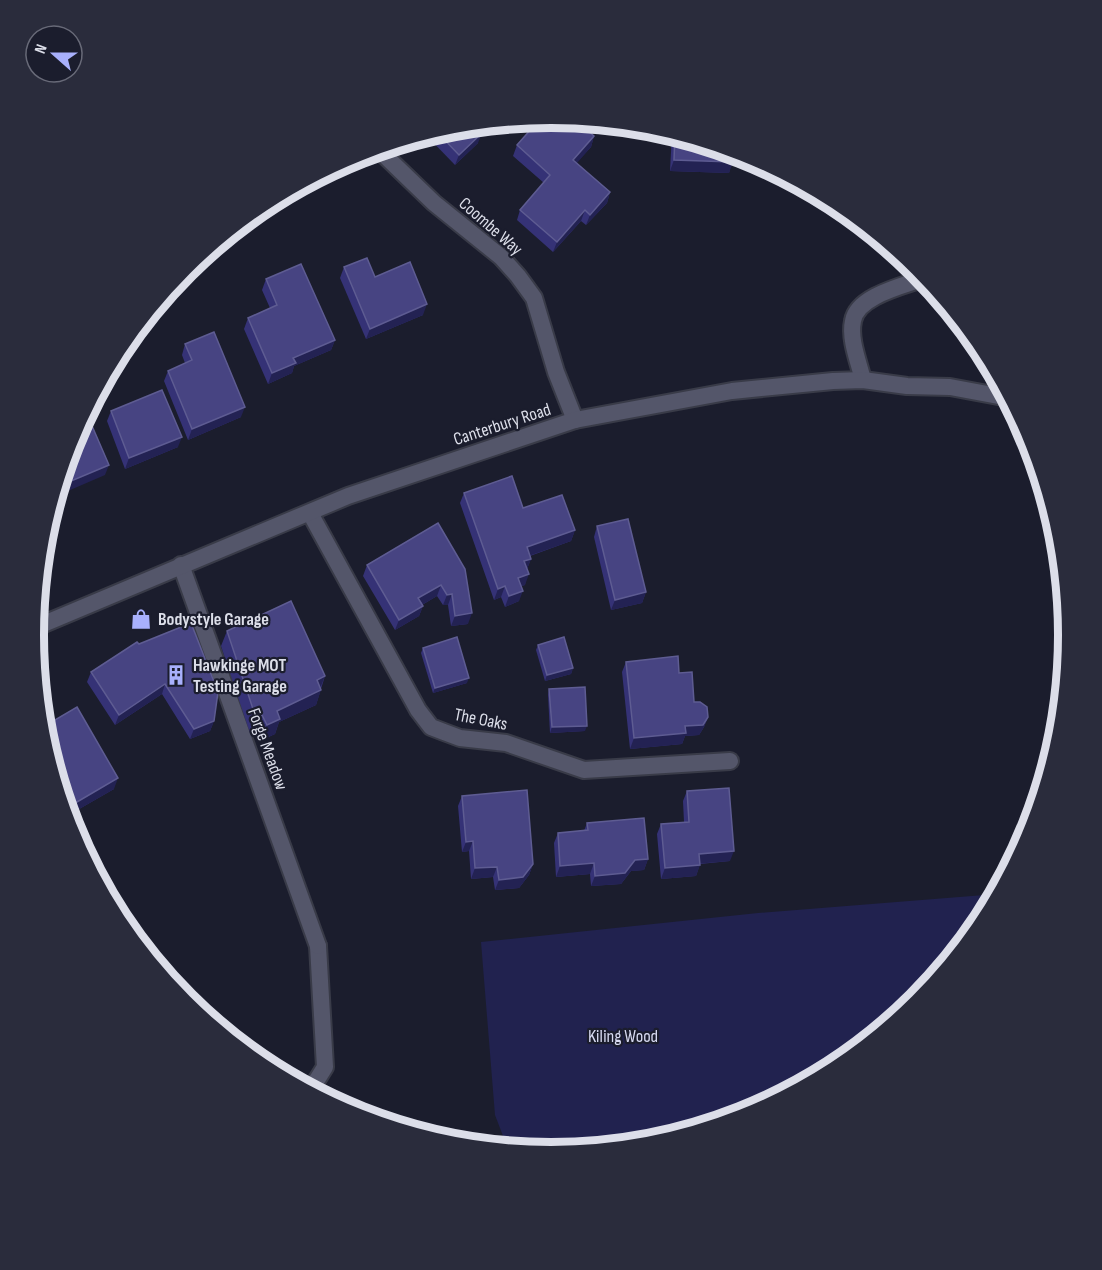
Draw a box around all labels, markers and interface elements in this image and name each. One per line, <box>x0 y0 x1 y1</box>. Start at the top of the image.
north arrow <box>24 24 84 84</box>
text: N <box>31 42 52 57</box>
street label: Coombe Way <box>454 193 527 260</box>
street label: Canterbury Road <box>451 399 553 450</box>
shop icon: Bodystyle Garage <box>129 607 153 631</box>
place label: Bodystyle Garage <box>158 609 269 630</box>
place label: Hawkinge MOT Testing Garage <box>193 655 287 697</box>
building icon: Hawkinge MOT Testing Garage <box>164 663 188 687</box>
street label: The Oaks <box>453 704 509 735</box>
street label: Forge Meadow <box>243 705 292 793</box>
park label: Kiling Wood <box>588 1026 658 1047</box>

